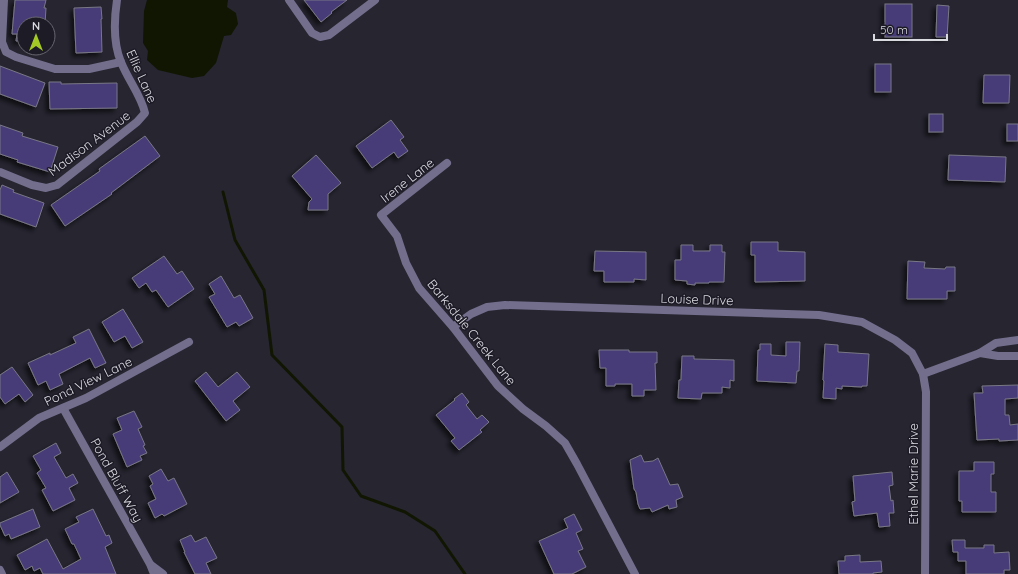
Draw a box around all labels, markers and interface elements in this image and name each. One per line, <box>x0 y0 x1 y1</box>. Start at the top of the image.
north arrow <box>16 16 56 56</box>
scale bar <box>874 16 947 42</box>
text: N <box>32 19 40 33</box>
text: 50 m <box>880 22 908 37</box>
street label: Ellie Lane <box>123 47 161 105</box>
street label: Madison Avenue <box>45 107 133 179</box>
street label: Irene Lane <box>377 154 437 206</box>
street label: Barksdale Creek Lane <box>424 276 520 388</box>
street label: Louise Drive <box>660 290 734 308</box>
street label: Pond View Lane <box>41 353 135 409</box>
street label: Ethel Marie Drive <box>905 423 921 525</box>
street label: Pond Bluff Way <box>87 435 147 525</box>

